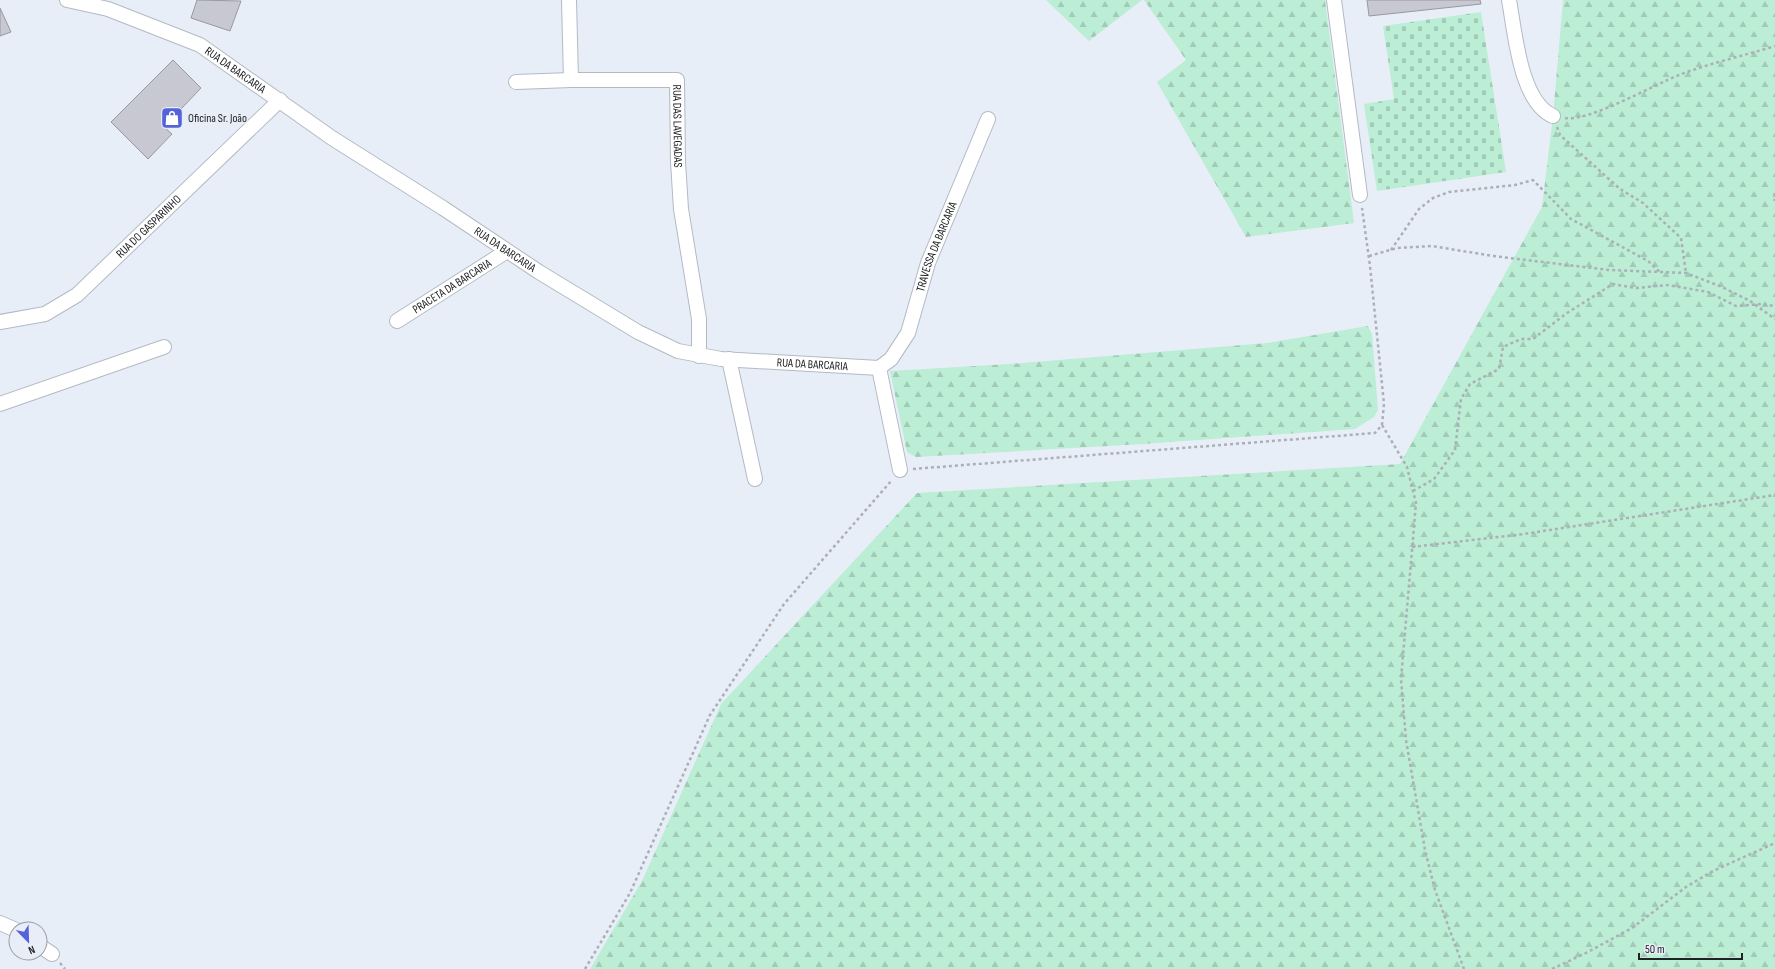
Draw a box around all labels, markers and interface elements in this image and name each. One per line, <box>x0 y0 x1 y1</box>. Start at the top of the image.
street label: RUA DA BARCARIA <box>202 43 269 97</box>
street label: RUA DAS LAVEGADAS <box>670 84 686 168</box>
shop icon: Oficina Sr. João <box>159 105 185 131</box>
place label: Oficina Sr. João <box>188 111 247 126</box>
street label: RUA DO GASPARINHO <box>113 192 184 261</box>
street label: TRAVESSA DA BARCARIA <box>913 199 961 294</box>
street label: RUA DA BARCARIA <box>471 223 540 276</box>
street label: PRACETA DA BARCARIA <box>410 255 495 317</box>
street label: RUA DA BARCARIA <box>776 355 849 374</box>
north arrow <box>8 921 48 961</box>
scale bar <box>1639 935 1742 961</box>
text: 50 m <box>1645 942 1665 957</box>
text: N <box>26 943 37 957</box>

